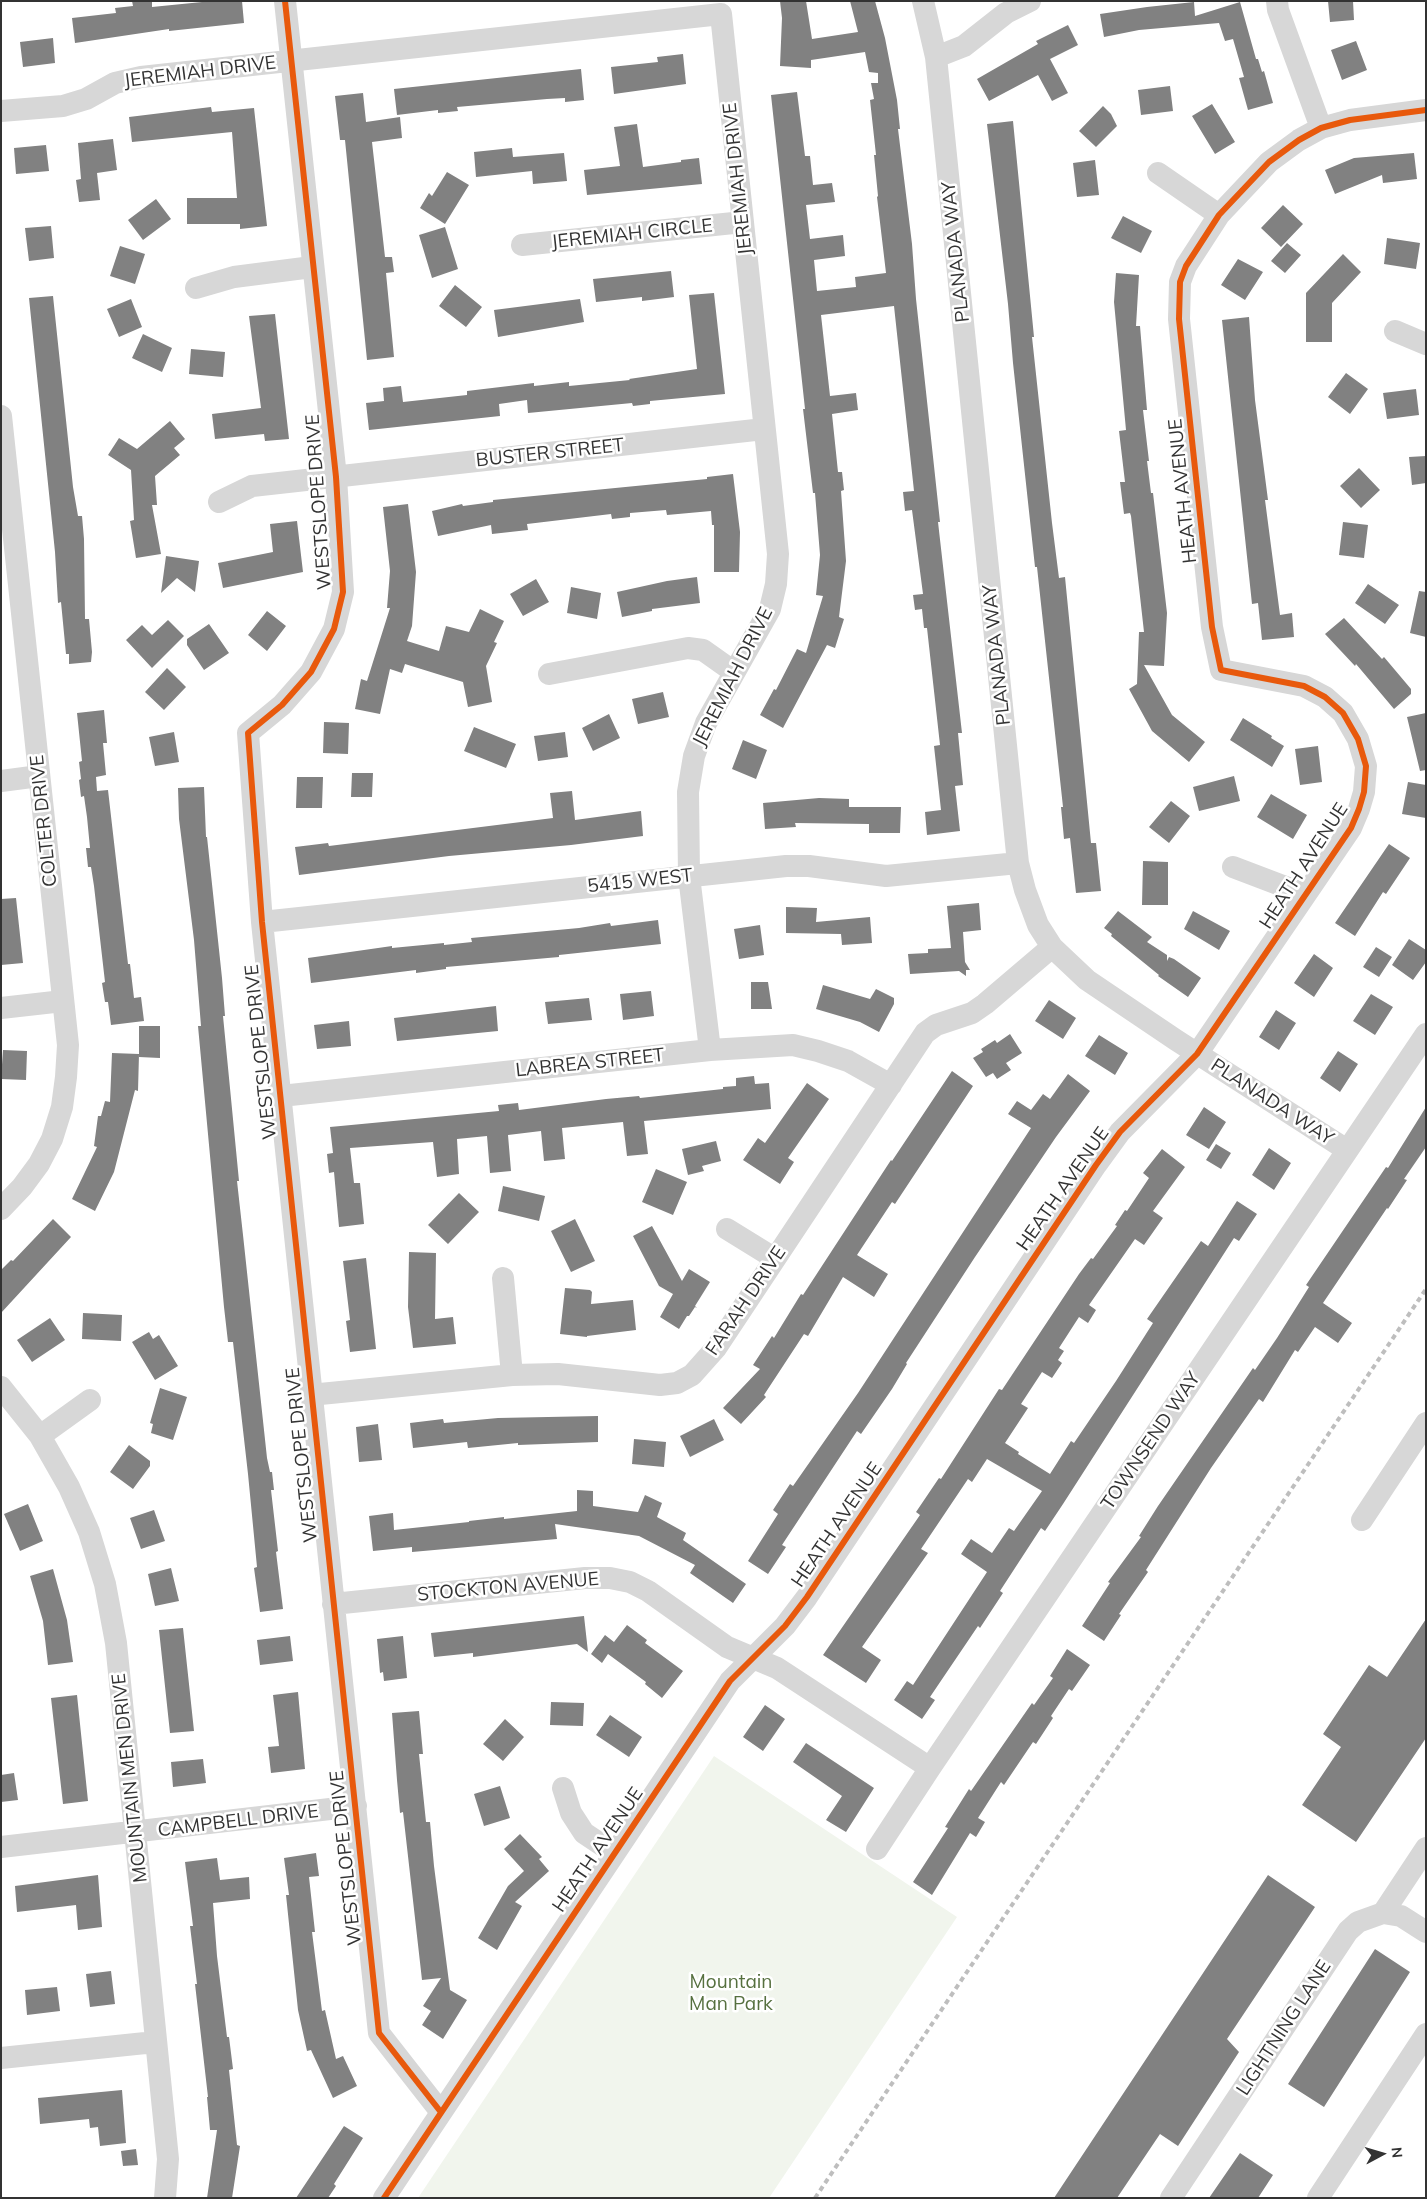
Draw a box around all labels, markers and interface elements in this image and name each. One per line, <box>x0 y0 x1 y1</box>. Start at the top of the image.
street label: JEREMIAH DRIVE <box>123 51 277 93</box>
street label: JEREMIAH DRIVE <box>719 102 757 256</box>
street label: PLANADA WAY <box>937 180 975 324</box>
street label: JEREMIAH CIRCLE <box>550 214 714 254</box>
street label: WESTSLOPE DRIVE <box>301 413 337 591</box>
street label: HEATH AVENUE <box>1164 417 1202 565</box>
street label: BUSTER STREET <box>475 434 625 472</box>
street label: PLANADA WAY <box>978 583 1016 727</box>
street label: JEREMIAH DRIVE <box>688 604 778 750</box>
street label: COLTER DRIVE <box>26 754 62 888</box>
street label: HEATH AVENUE <box>1255 799 1353 933</box>
street label: 5415 WEST <box>586 864 694 898</box>
street label: WESTSLOPE DRIVE <box>240 963 282 1141</box>
street label: LABREA STREET <box>514 1044 666 1082</box>
street label: PLANADA WAY <box>1206 1054 1338 1150</box>
street label: HEATH AVENUE <box>1012 1123 1114 1255</box>
street label: FARAH DRIVE <box>701 1242 791 1360</box>
street label: WESTSLOPE DRIVE <box>281 1366 323 1544</box>
street label: TOWNSEND WAY <box>1097 1368 1205 1514</box>
street label: HEATH AVENUE <box>787 1458 887 1592</box>
street label: STOCKTON AVENUE <box>416 1568 600 1606</box>
street label: MOUNTAIN MEN DRIVE <box>108 1672 152 1884</box>
street label: WESTSLOPE DRIVE <box>325 1769 367 1947</box>
street label: HEATH AVENUE <box>548 1783 648 1917</box>
street label: CAMPBELL DRIVE <box>156 1800 320 1842</box>
street label: LIGHTNING LANE <box>1232 1956 1336 2100</box>
park label: Mountain Man Park <box>689 1971 773 2015</box>
north arrow <box>1357 2129 1407 2179</box>
text: N <box>1387 2146 1406 2159</box>

